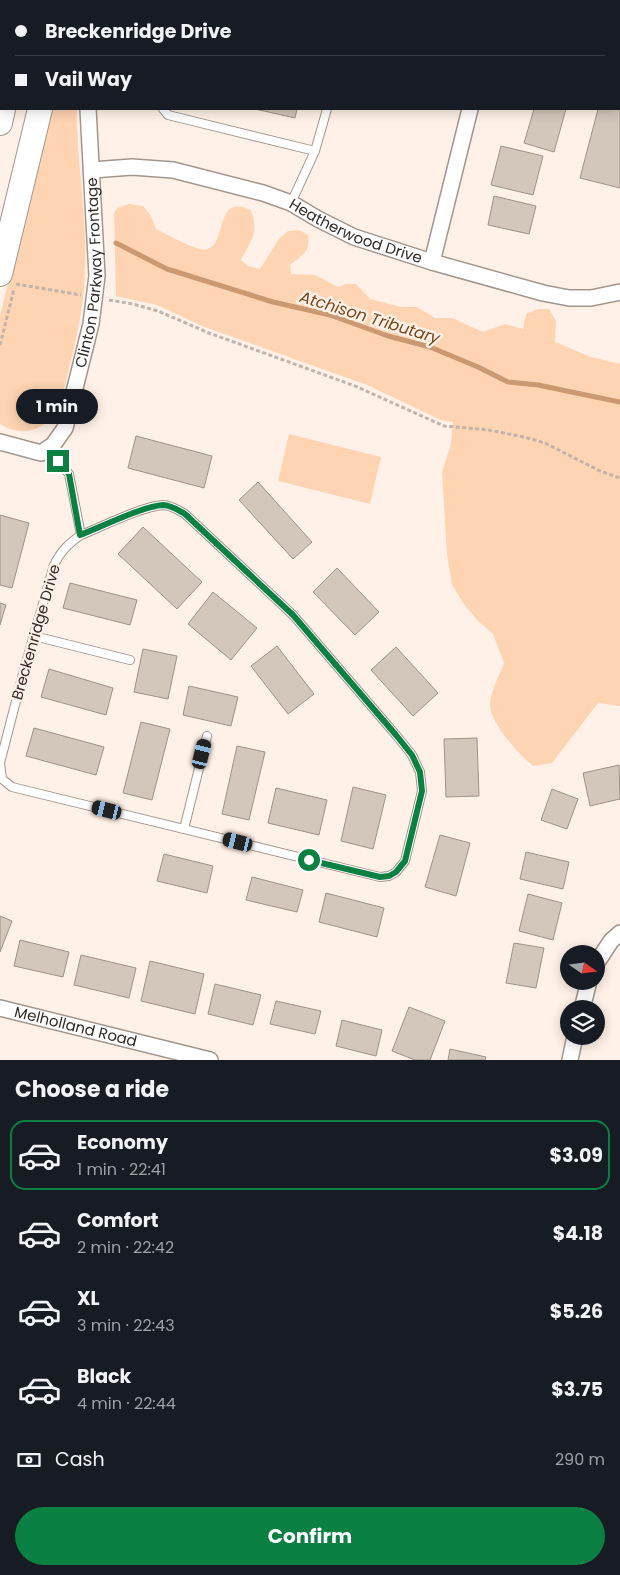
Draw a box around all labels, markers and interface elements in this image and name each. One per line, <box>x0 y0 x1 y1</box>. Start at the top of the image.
text: Breckenridge Drive <box>45 18 232 45</box>
text: Vail Way <box>45 66 132 93</box>
street label: Clinton Parkway Frontage <box>69 177 107 370</box>
street label: Heatherwood Drive <box>286 193 425 268</box>
water label: Atchison Tributary <box>296 285 444 350</box>
callout: 1 min <box>17 388 99 424</box>
text: 1 min <box>36 395 78 418</box>
route end <box>47 450 69 472</box>
street label: Breckenridge Drive <box>6 562 65 702</box>
car <box>191 738 212 770</box>
car <box>90 799 123 821</box>
car <box>221 831 254 853</box>
route start <box>298 849 320 871</box>
north arrow <box>560 945 605 990</box>
map controls <box>560 945 605 1045</box>
button: layers <box>560 1000 605 1045</box>
street label: Melholland Road <box>12 1001 139 1052</box>
text: Choose a ride <box>15 1074 169 1105</box>
text: Economy <box>77 1129 168 1156</box>
icon: car <box>17 1133 62 1178</box>
text: $3.09 <box>550 1142 603 1169</box>
text: 1 min · 22:41 <box>77 1158 166 1181</box>
text: Comfort <box>77 1207 159 1234</box>
icon: car <box>17 1211 62 1256</box>
text: $4.18 <box>553 1220 603 1247</box>
text: 2 min · 22:42 <box>77 1236 174 1259</box>
text: XL <box>77 1285 100 1312</box>
icon: car <box>17 1289 62 1334</box>
text: $5.26 <box>550 1298 603 1325</box>
text: 3 min · 22:43 <box>77 1314 175 1337</box>
text: Black <box>77 1363 131 1390</box>
icon: car <box>17 1367 62 1412</box>
text: $3.75 <box>551 1376 603 1403</box>
text: 4 min · 22:44 <box>77 1392 176 1415</box>
icon: cash <box>15 1446 43 1474</box>
text: Cash <box>55 1446 105 1473</box>
text: 290 m <box>555 1448 605 1471</box>
button: Confirm <box>15 1507 605 1565</box>

